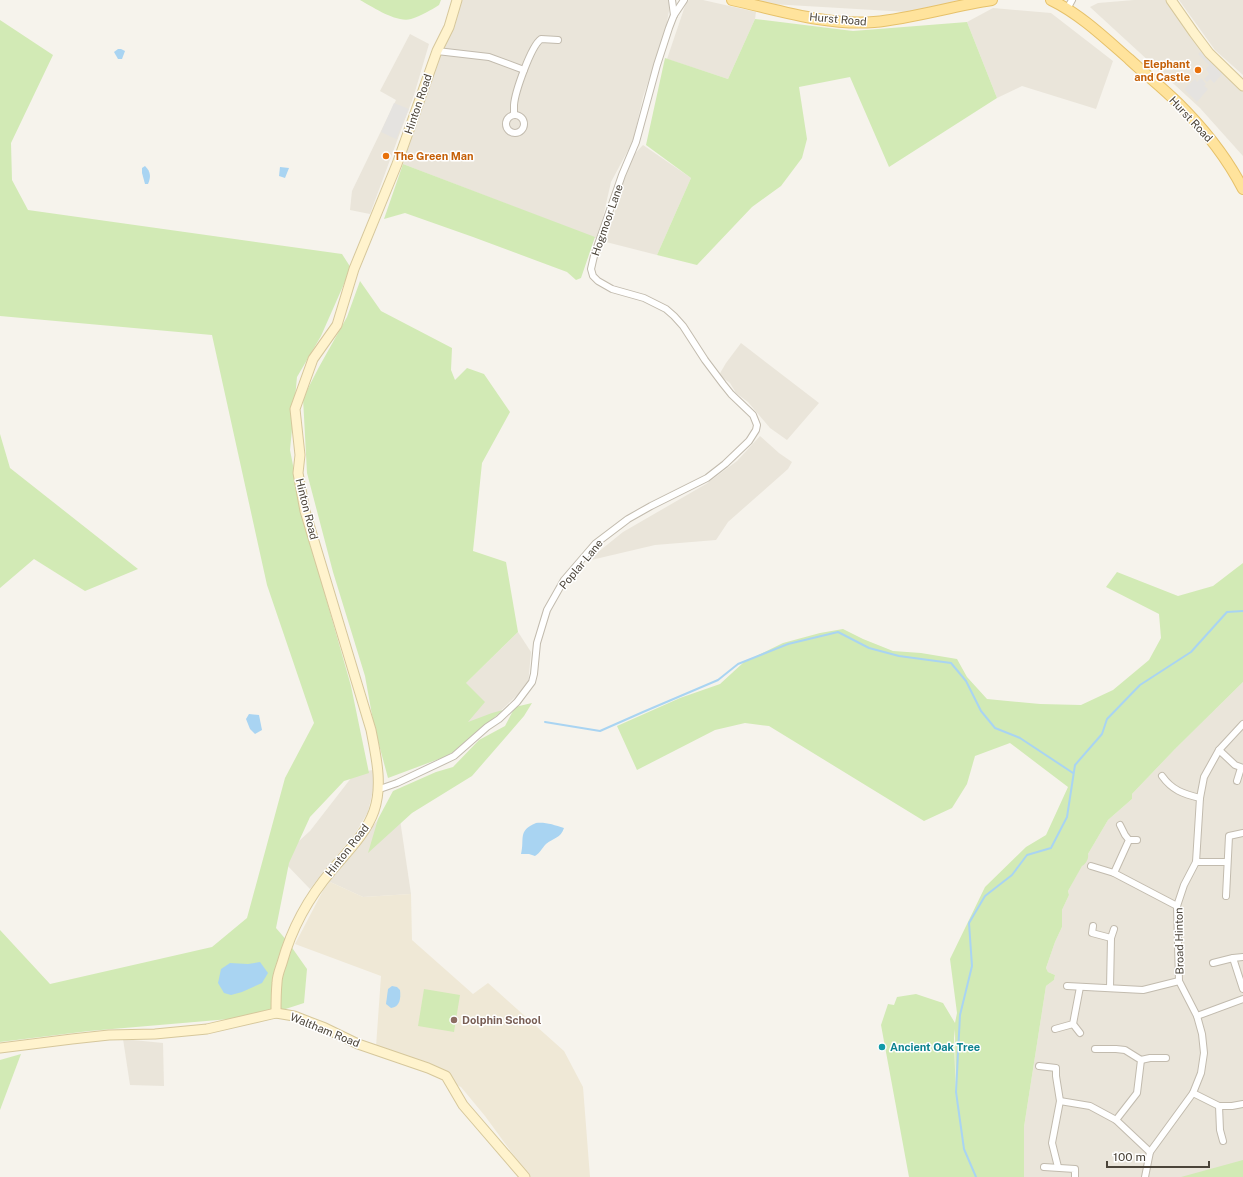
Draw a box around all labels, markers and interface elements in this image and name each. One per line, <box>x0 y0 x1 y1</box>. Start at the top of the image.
street label: Hurst Road <box>809 11 867 27</box>
place label: Elephant and Castle <box>1134 58 1190 83</box>
marker: Elephant and Castle <box>1193 65 1203 75</box>
street label: Hinton Road <box>402 72 434 136</box>
street label: Hurst Road <box>1167 94 1215 144</box>
place label: The Green Man <box>394 150 473 162</box>
marker: The Green Man <box>381 151 391 161</box>
street label: Hogmoor Lane <box>589 183 625 257</box>
street label: Hinton Road <box>294 477 320 541</box>
street label: Poplar Lane <box>557 537 605 591</box>
street label: Hinton Road <box>323 822 371 878</box>
street label: Broad Hinton <box>1172 907 1186 975</box>
street label: Waltham Road <box>288 1011 362 1049</box>
place label: Dolphin School <box>462 1014 542 1026</box>
marker: Dolphin School <box>449 1015 459 1025</box>
place label: Ancient Oak Tree <box>890 1041 980 1053</box>
marker: Ancient Oak Tree <box>877 1042 887 1052</box>
scale bar <box>1107 1143 1209 1169</box>
text: 100 m <box>1113 1150 1146 1164</box>

